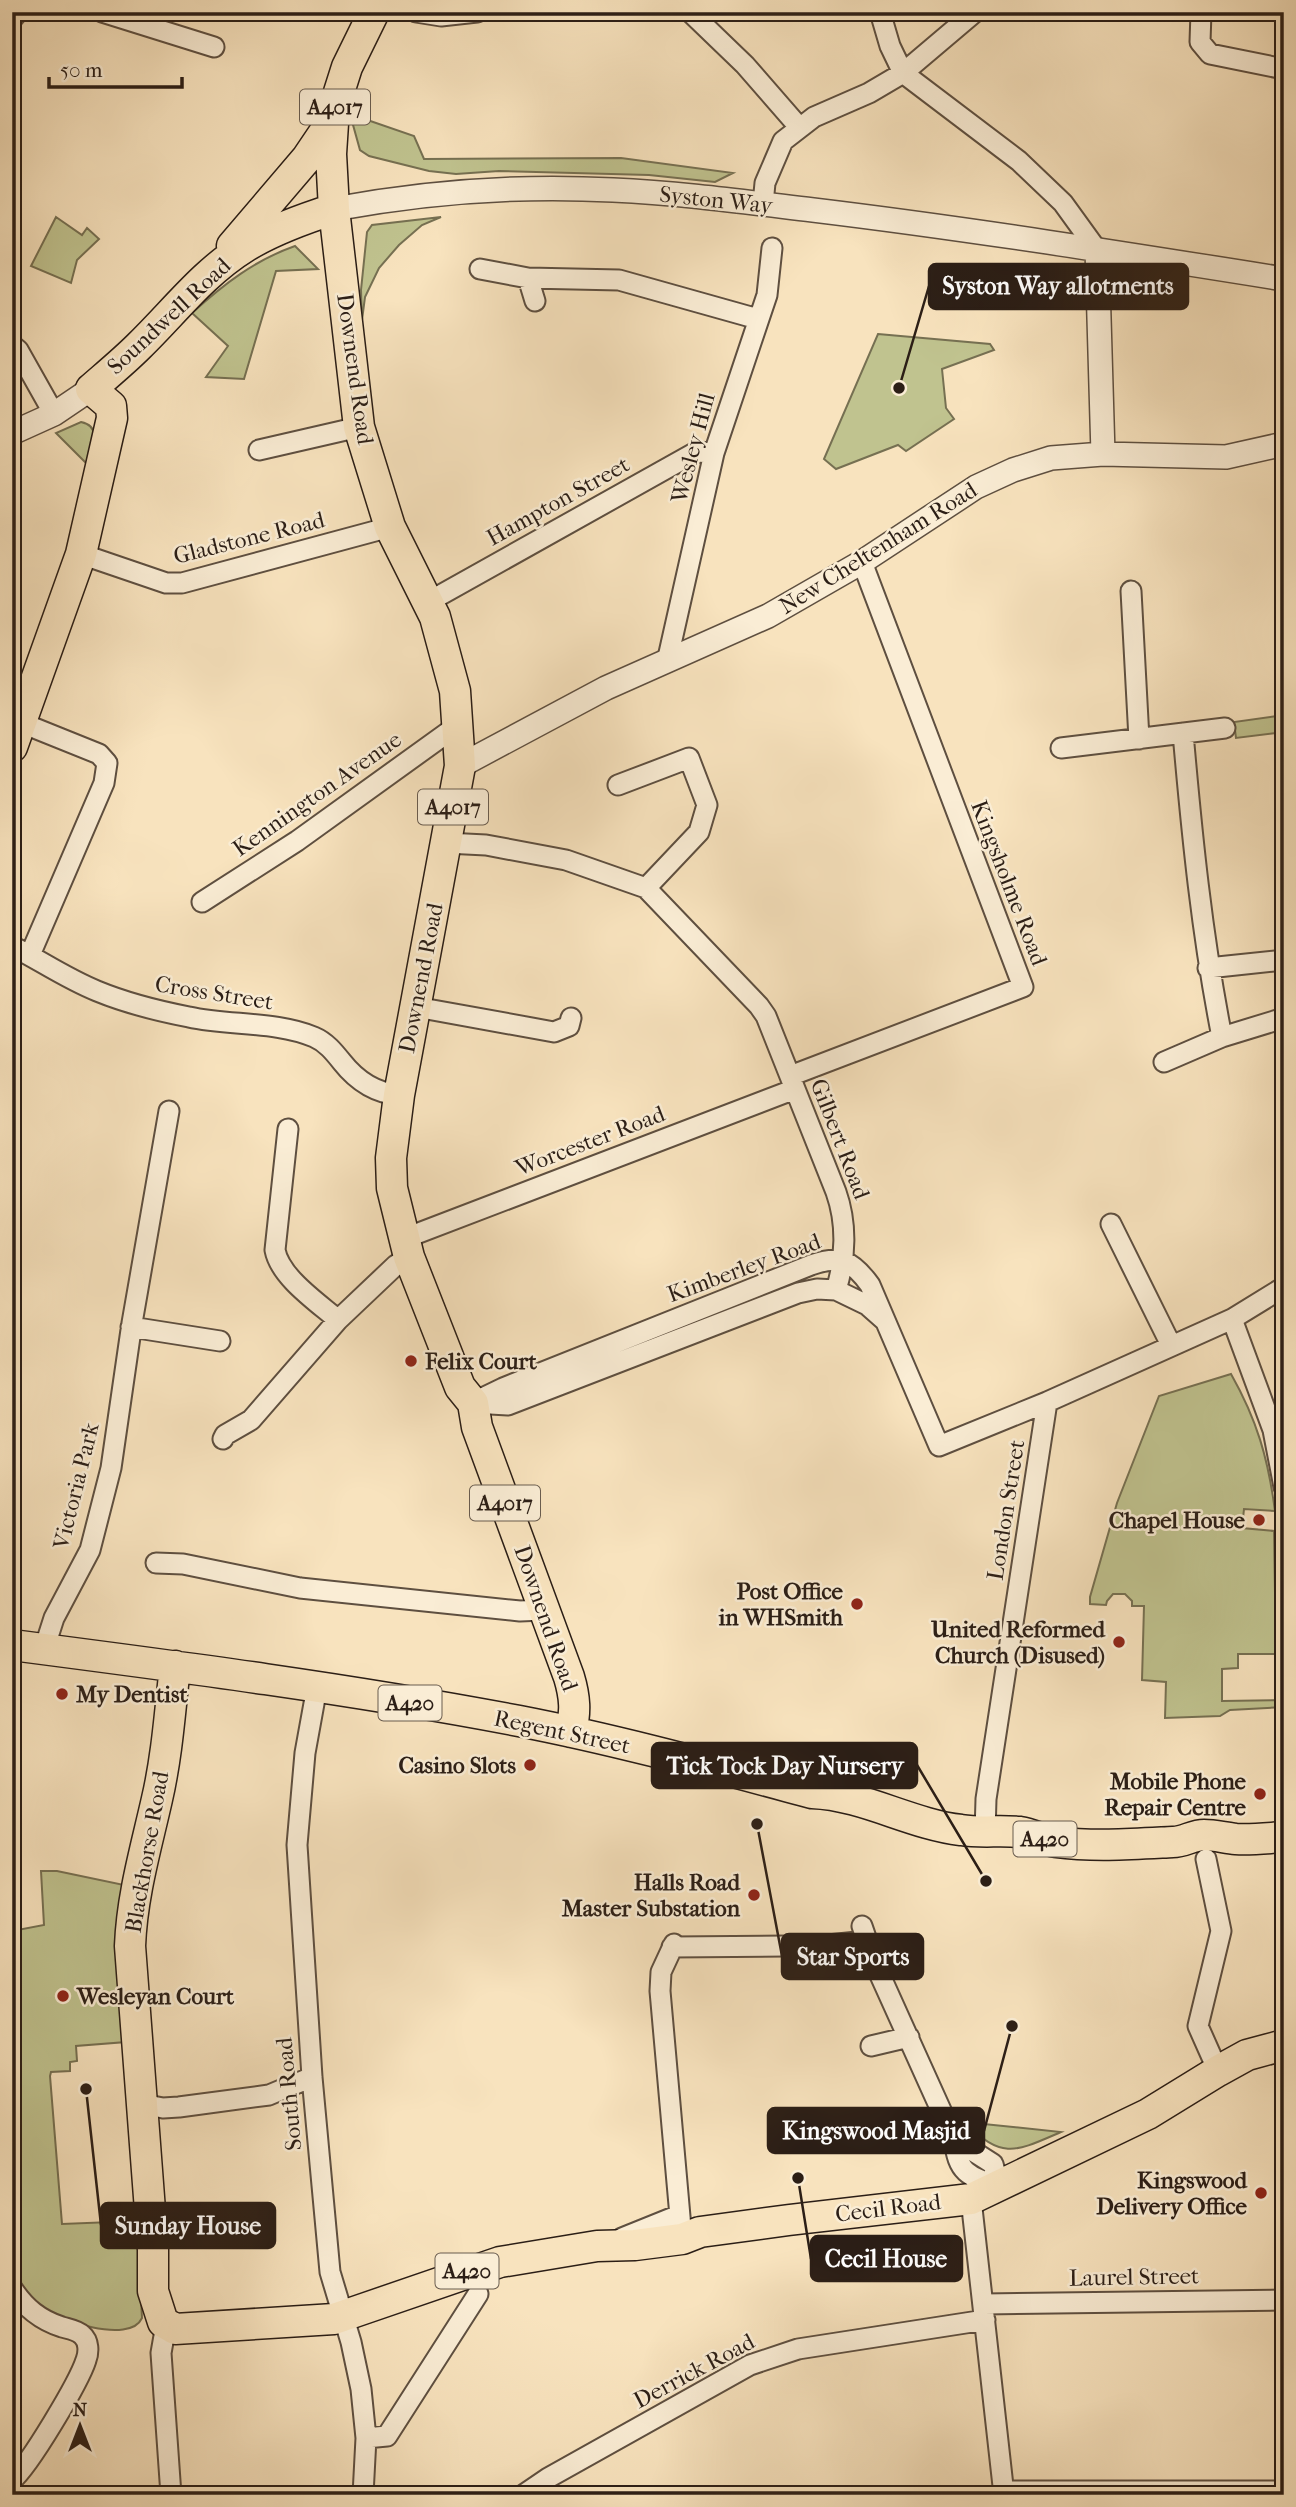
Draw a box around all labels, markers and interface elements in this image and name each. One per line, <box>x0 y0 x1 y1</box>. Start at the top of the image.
scale bar <box>49 46 182 90</box>
text: 50 m <box>60 58 103 82</box>
road number: A4017 <box>300 90 370 124</box>
street label: Syston Way <box>658 181 775 219</box>
street label: Soundwell Road <box>102 252 237 380</box>
callout: Syston Way allotments <box>929 264 1188 309</box>
text: Syston Way allotments <box>942 272 1174 300</box>
street label: Downend Road <box>331 292 379 447</box>
street label: Wesley Hill <box>665 389 721 507</box>
street label: Hampton Street <box>482 451 634 551</box>
street label: New Cheltenham Road <box>774 476 982 620</box>
street label: Gladstone Road <box>171 506 328 570</box>
street label: Kennington Avenue <box>228 726 406 862</box>
road number: A4017 <box>418 790 488 824</box>
street label: Kingsholme Road <box>965 797 1053 970</box>
street label: Downend Road <box>393 900 449 1055</box>
street label: Cross Street <box>153 970 275 1016</box>
street label: Gilbert Road <box>805 1075 876 1204</box>
street label: Worcester Road <box>511 1100 669 1182</box>
street label: Kimberley Road <box>664 1228 825 1308</box>
place label: Felix Court <box>424 1348 537 1375</box>
marker: Felix Court <box>403 1353 419 1369</box>
street label: Victoria Park <box>47 1419 105 1553</box>
street label: London Street <box>982 1438 1030 1582</box>
road number: A4017 <box>470 1486 540 1520</box>
place label: Chapel House <box>1109 1507 1246 1534</box>
marker: Chapel House <box>1251 1512 1267 1528</box>
street label: Downend Road <box>508 1542 584 1695</box>
place label: Post Office in WHSmith <box>717 1578 844 1631</box>
marker: Post Office in WHSmith <box>849 1596 865 1612</box>
place label: United Reformed Church (Disused) <box>930 1616 1106 1669</box>
marker: United Reformed Church (Disused) <box>1111 1634 1127 1650</box>
place label: My Dentist <box>76 1681 188 1708</box>
marker: My Dentist <box>54 1686 70 1702</box>
road number: A420 <box>378 1686 442 1720</box>
street label: Regent Street <box>491 1704 633 1760</box>
callout: Tick Tock Day Nursery <box>652 1743 917 1788</box>
place label: Casino Slots <box>398 1752 517 1779</box>
text: Tick Tock Day Nursery <box>665 1752 905 1780</box>
marker: Casino Slots <box>522 1757 538 1773</box>
street label: Blackhorse Road <box>119 1768 175 1935</box>
place label: Mobile Phone Repair Centre <box>1104 1768 1247 1821</box>
marker: Mobile Phone Repair Centre <box>1252 1786 1268 1802</box>
road number: A420 <box>1014 1822 1076 1856</box>
place label: Halls Road Master Substation <box>562 1869 741 1922</box>
marker: Halls Road Master Substation <box>746 1887 762 1903</box>
callout: Star Sports <box>782 1934 923 1979</box>
text: Star Sports <box>797 1943 909 1971</box>
place label: Wesleyan Court <box>76 1983 235 2010</box>
marker: Wesleyan Court <box>55 1988 71 2004</box>
street label: South Road <box>271 2036 307 2152</box>
callout: Kingswood Masjid <box>768 2108 984 2153</box>
text: Kingswood Masjid <box>782 2117 971 2145</box>
place label: Kingswood Delivery Office <box>1096 2167 1248 2220</box>
marker: Kingswood Delivery Office <box>1253 2185 1269 2201</box>
street label: Cecil Road <box>834 2188 943 2228</box>
callout: Sunday House <box>101 2203 275 2248</box>
text: Sunday House <box>115 2212 261 2240</box>
callout: Cecil House <box>811 2236 962 2281</box>
text: Cecil House <box>825 2245 947 2273</box>
road number: A420 <box>435 2254 498 2288</box>
street label: Laurel Street <box>1069 2262 1199 2292</box>
street label: Derrick Road <box>629 2328 760 2414</box>
north arrow <box>46 2392 116 2462</box>
text: N <box>73 2399 88 2421</box>

